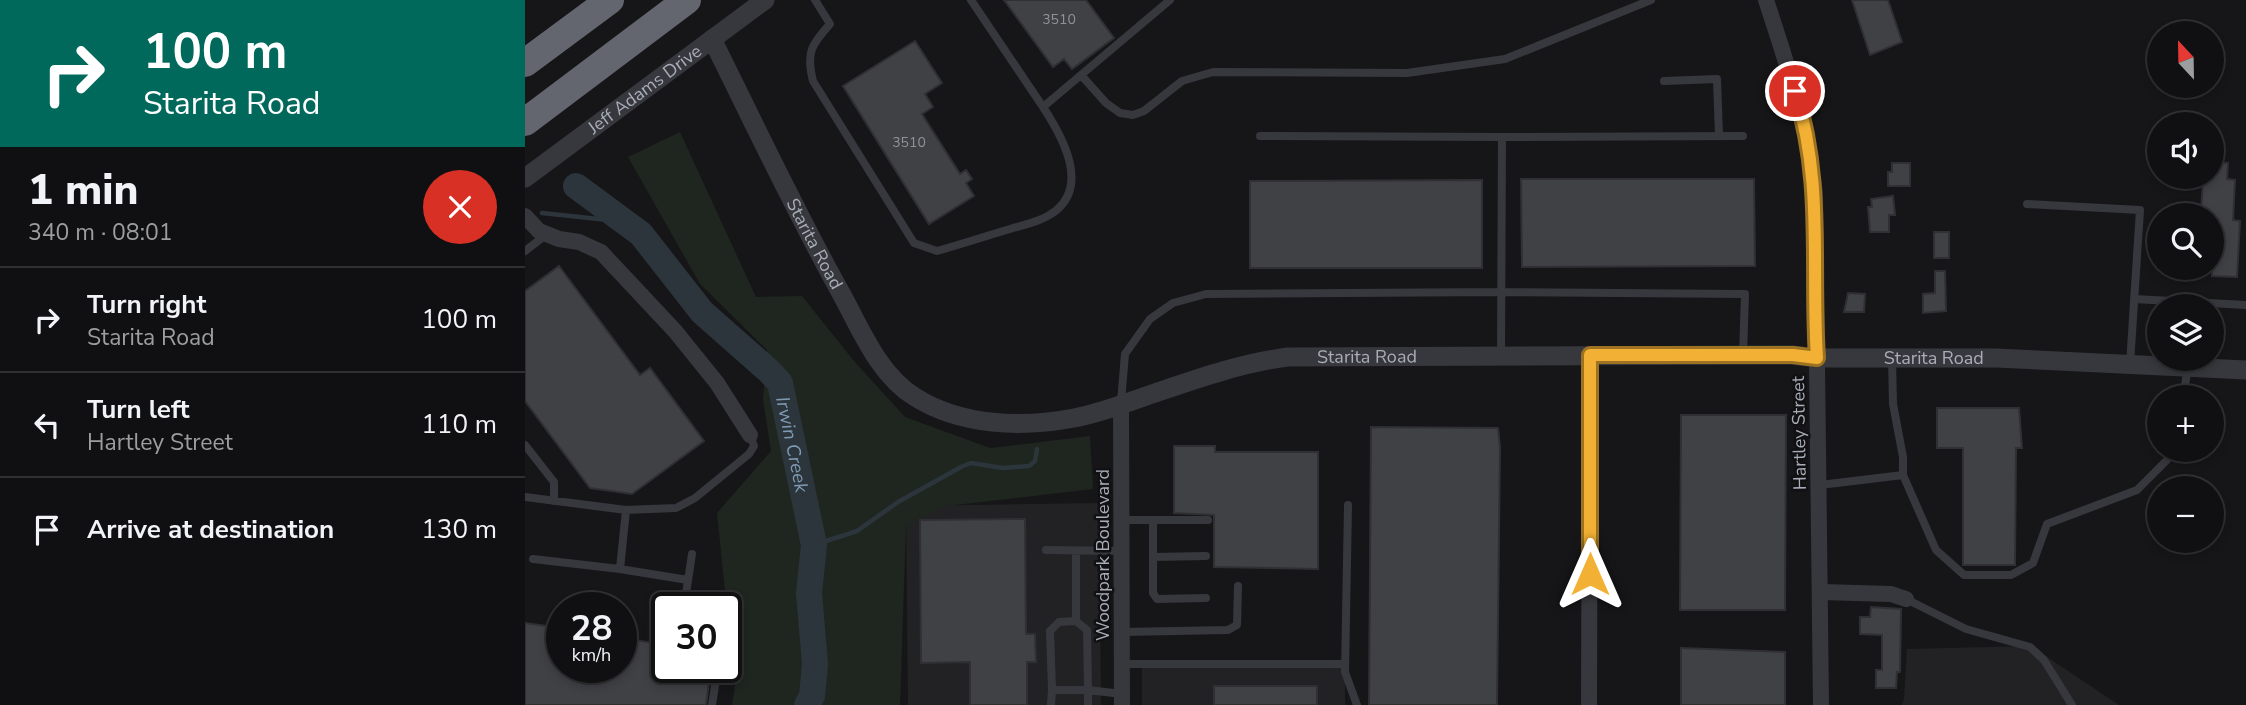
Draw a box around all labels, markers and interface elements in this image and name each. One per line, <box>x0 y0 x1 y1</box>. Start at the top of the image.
house number: 3510 <box>1042 10 1076 29</box>
text: 100 m <box>143 18 287 85</box>
north arrow <box>2147 21 2224 98</box>
map controls <box>2147 21 2224 553</box>
icon: right <box>28 28 119 119</box>
street label: Jeff Adams Drive <box>582 39 707 140</box>
pin <box>1765 61 1825 121</box>
icon: arrive <box>1776 72 1814 110</box>
text: Starita Road <box>143 82 321 125</box>
button: sound <box>2147 112 2224 189</box>
house number: 3510 <box>892 133 926 152</box>
text: 1 min <box>28 162 138 219</box>
button: close <box>423 170 497 244</box>
street label: Starita Road <box>781 194 849 294</box>
button: search <box>2147 203 2224 280</box>
text: 340 m · 08:01 <box>28 217 173 248</box>
text: Turn right <box>87 287 206 322</box>
button: layers <box>2147 294 2224 371</box>
icon: right <box>28 301 66 339</box>
text: 100 m <box>421 302 497 337</box>
text: Starita Road <box>87 322 215 353</box>
street label: Starita Road <box>1317 344 1417 369</box>
street label: Starita Road <box>1884 346 1984 370</box>
street label: Hartley Street <box>1786 375 1812 490</box>
button: + <box>2147 385 2224 462</box>
text: Turn left <box>87 392 190 427</box>
water label: Irwin Creek <box>769 394 815 495</box>
icon: left <box>28 406 66 444</box>
text: 110 m <box>421 407 497 442</box>
text: Hartley Street <box>87 427 233 458</box>
street label: Woodpark Boulevard <box>1091 469 1115 641</box>
button: − <box>2147 476 2224 553</box>
icon: arrive <box>28 511 66 549</box>
text: Arrive at destination <box>87 512 334 547</box>
text: 130 m <box>421 512 497 547</box>
position arrow <box>1553 537 1627 611</box>
speed limit sign: 30 <box>651 592 742 683</box>
text: 28 <box>570 605 613 652</box>
text: km/h <box>572 643 611 667</box>

